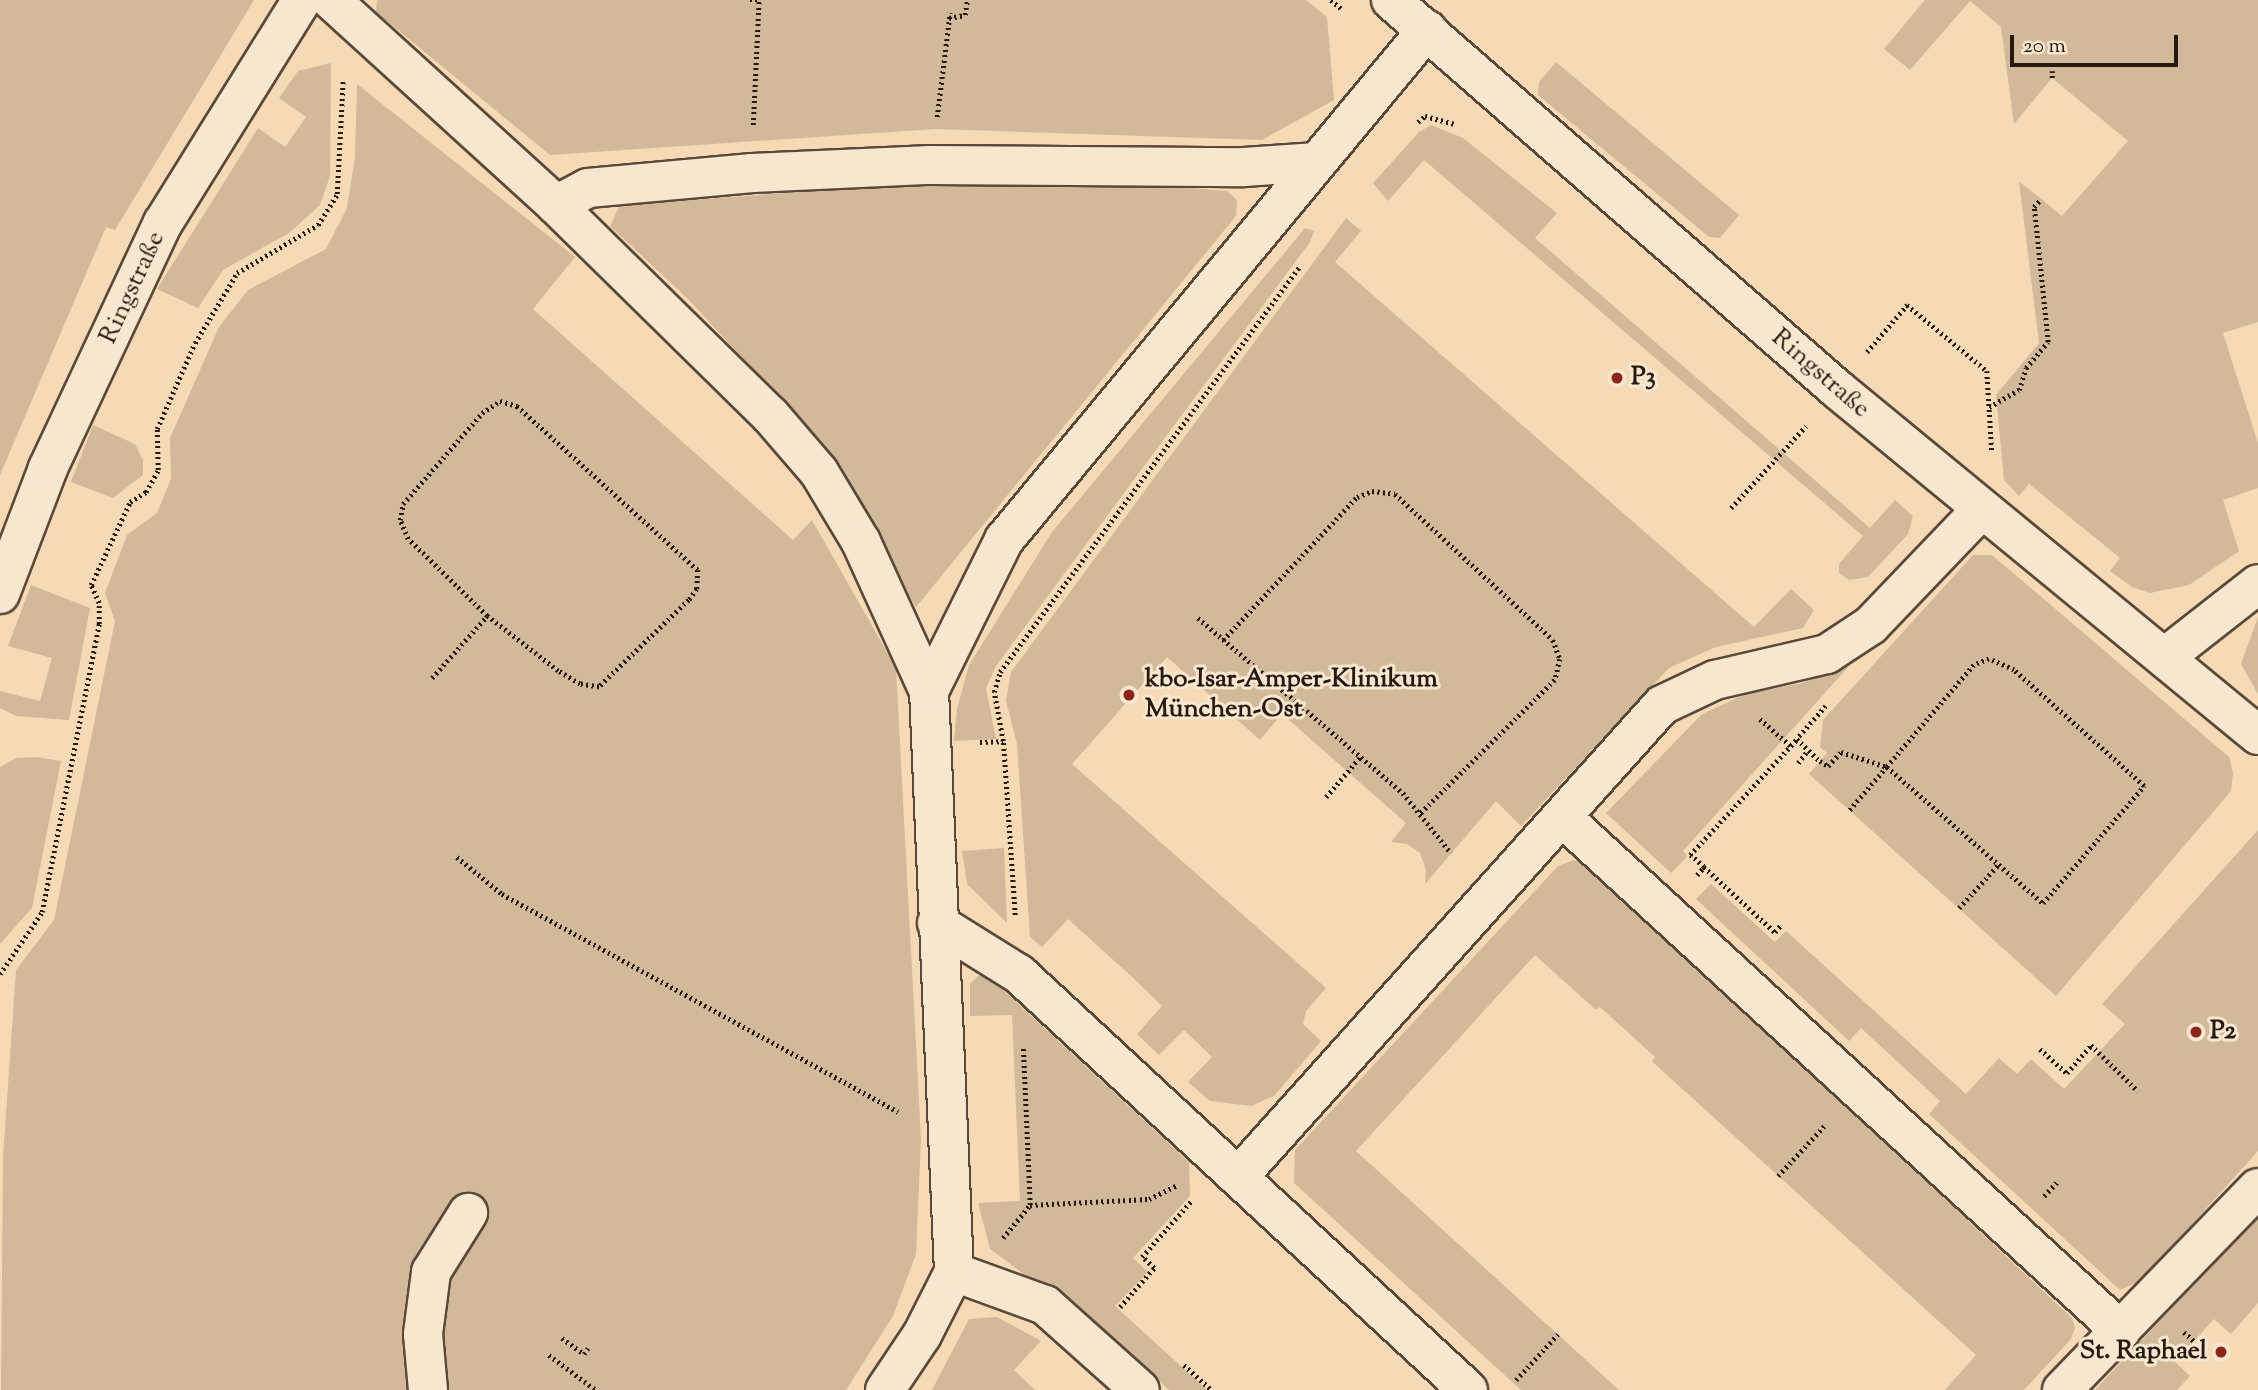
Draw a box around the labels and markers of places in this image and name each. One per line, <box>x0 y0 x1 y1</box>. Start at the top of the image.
place label: P3 <box>1631 362 1656 394</box>
marker: P3 <box>1609 370 1625 386</box>
place label: kbo-Isar-Amper-Klinikum München-Ost <box>1145 664 1438 726</box>
marker: kbo-Isar-Amper-Klinikum München-Ost <box>1119 685 1139 705</box>
place label: P2 <box>2210 1016 2236 1048</box>
marker: P2 <box>2188 1024 2204 1040</box>
place label: St. Raphael <box>2080 1336 2207 1368</box>
marker: St. Raphael <box>2213 1344 2229 1360</box>

